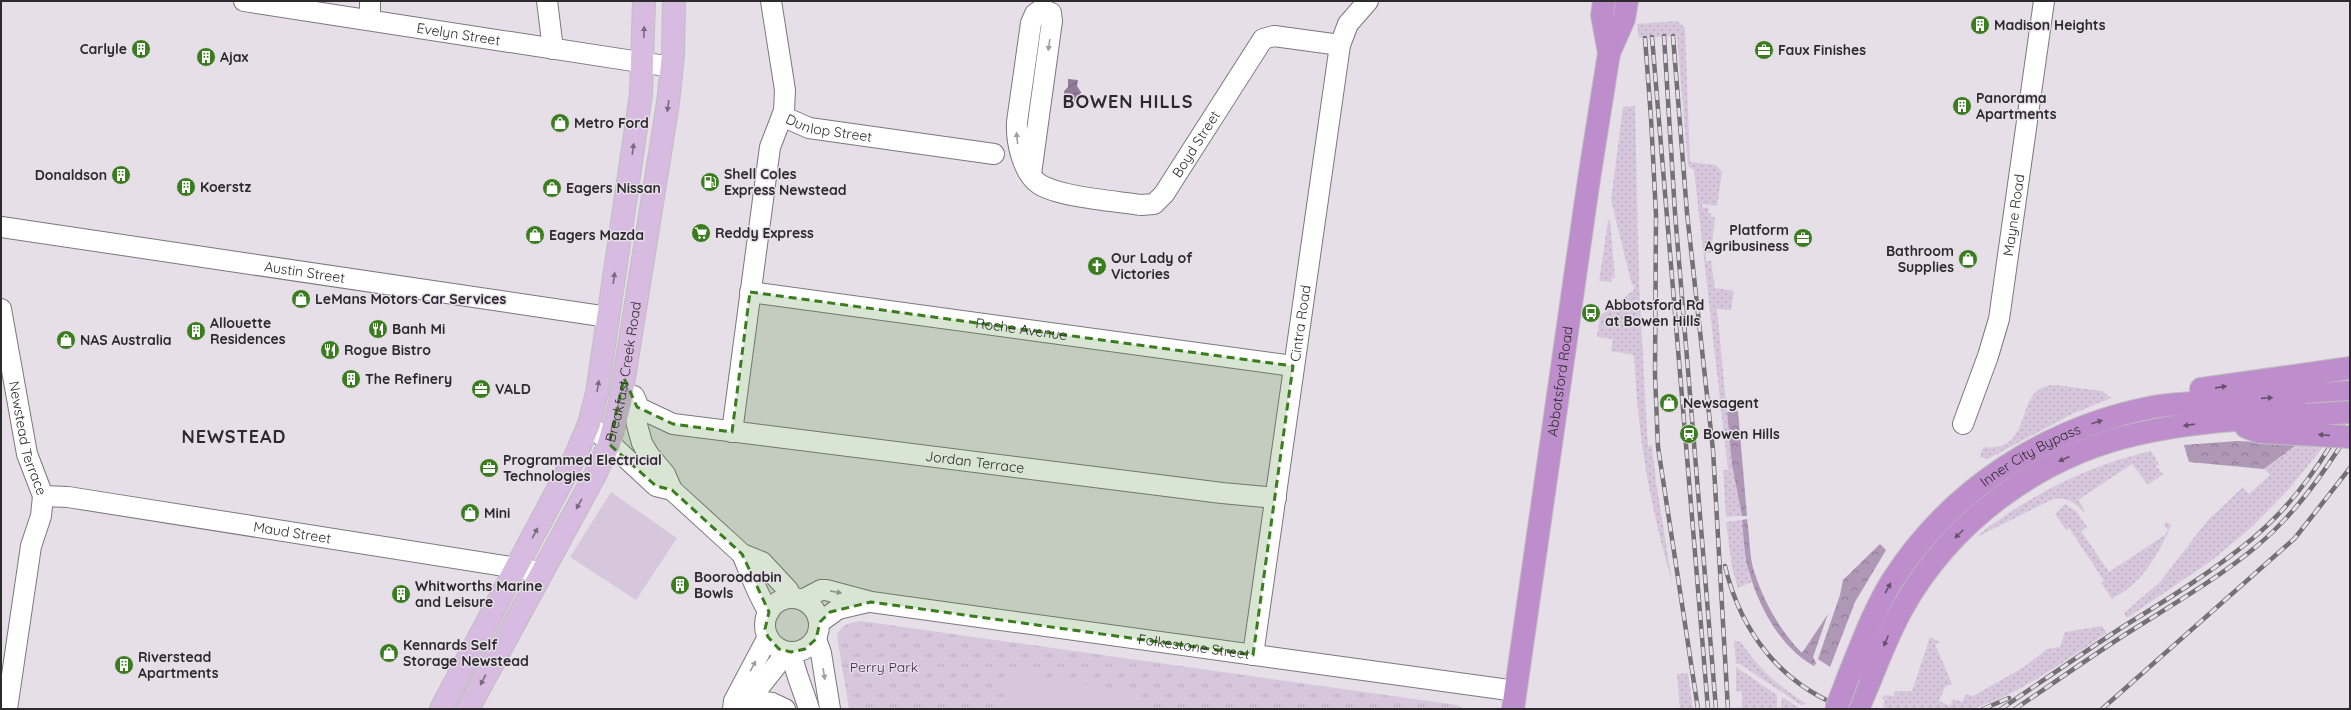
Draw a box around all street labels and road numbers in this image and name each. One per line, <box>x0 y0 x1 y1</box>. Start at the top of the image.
street label: Evelyn Street <box>415 19 502 49</box>
street label: Boyd Street <box>1168 107 1224 181</box>
street label: Dunlop Street <box>783 110 873 146</box>
street label: Mayne Road <box>1999 173 2028 257</box>
street label: Austin Street <box>263 257 347 287</box>
street label: Cintra Road <box>1286 284 1315 363</box>
street label: Breakfast Creek Road <box>601 300 645 444</box>
street label: Roche Avenue <box>974 314 1069 344</box>
street label: Abbotsford Road <box>1543 325 1577 438</box>
street label: Newstead Terrace <box>5 379 51 498</box>
street label: Inner City Bypass <box>1976 420 2083 491</box>
street label: Jordan Terrace <box>924 447 1025 477</box>
street label: Maud Street <box>252 517 333 548</box>
street label: Folkestone Street <box>1137 630 1251 663</box>

